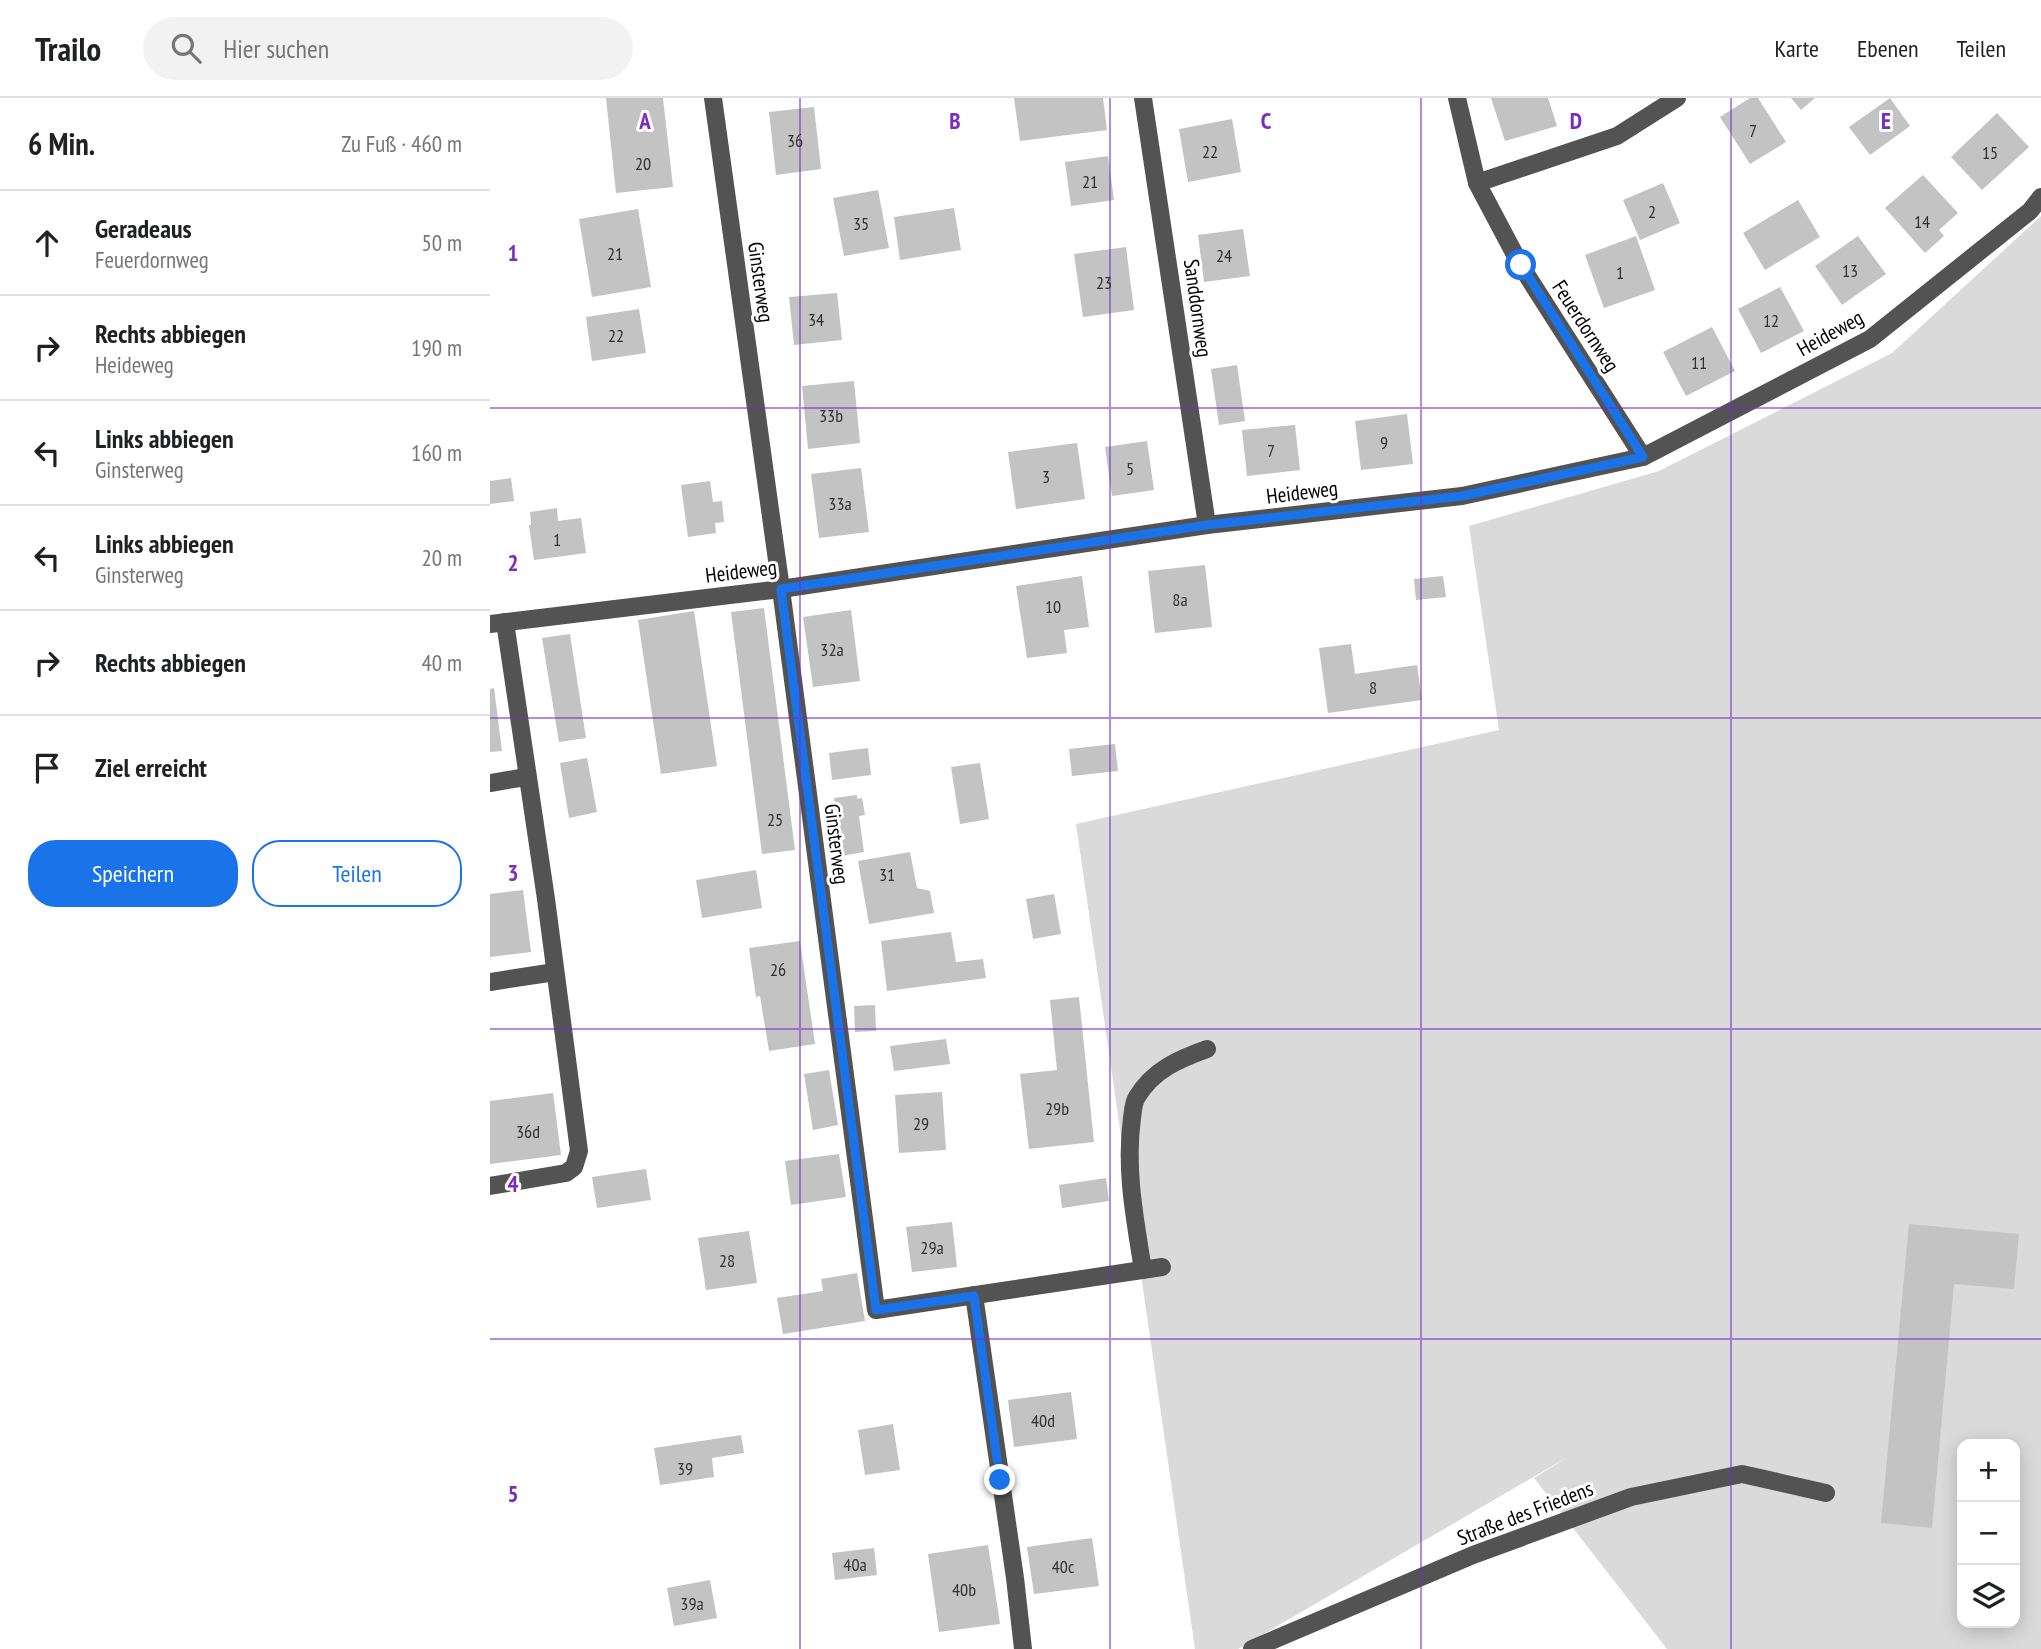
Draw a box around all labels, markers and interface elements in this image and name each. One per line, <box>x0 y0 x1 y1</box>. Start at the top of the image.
search box <box>143 17 633 80</box>
text: Trailo <box>35 27 101 70</box>
icon: search <box>167 29 205 67</box>
text: Hier suchen <box>223 32 329 65</box>
text: Karte <box>1775 33 1819 64</box>
text: Ebenen <box>1857 33 1919 64</box>
text: Teilen <box>1957 33 2006 64</box>
text: A <box>638 106 651 135</box>
text: B <box>949 106 961 135</box>
text: C <box>1261 106 1272 135</box>
text: D <box>1570 106 1582 135</box>
text: E <box>1881 106 1891 135</box>
house number: 7 <box>1749 119 1757 142</box>
text: 6 Min. <box>28 124 95 163</box>
text: Zu Fuß · 460 m <box>341 129 462 158</box>
house number: 36 <box>787 129 803 152</box>
house number: 22 <box>1202 140 1218 163</box>
house number: 15 <box>1982 141 1998 164</box>
house number: 20 <box>635 152 651 175</box>
house number: 21 <box>1082 170 1098 193</box>
house number: 2 <box>1648 200 1656 223</box>
house number: 14 <box>1914 210 1930 233</box>
text: Geradeaus <box>95 212 192 245</box>
house number: 35 <box>853 212 869 235</box>
icon: ahead <box>28 224 66 262</box>
text: 50 m <box>421 228 462 257</box>
text: 1 <box>508 238 519 267</box>
street label: Ginsterweg <box>742 240 780 324</box>
house number: 21 <box>607 242 623 265</box>
house number: 24 <box>1216 244 1232 267</box>
text: Feuerdornweg <box>95 245 209 274</box>
route start <box>1505 249 1536 280</box>
street label: Sanddornweg <box>1178 257 1218 359</box>
house number: 13 <box>1842 259 1858 282</box>
house number: 1 <box>1616 261 1624 284</box>
house number: 23 <box>1096 271 1112 294</box>
street label: Feuerdornweg <box>1546 275 1626 377</box>
street label: Heideweg <box>1792 304 1868 362</box>
house number: 34 <box>808 308 824 331</box>
house number: 12 <box>1763 309 1779 332</box>
text: Rechts abbiegen <box>95 317 246 350</box>
house number: 22 <box>608 324 624 347</box>
icon: right <box>28 329 66 367</box>
text: 190 m <box>411 333 462 362</box>
text: Heideweg <box>95 350 174 379</box>
house number: 11 <box>1691 351 1707 374</box>
house number: 33b <box>819 404 843 427</box>
text: Links abbiegen <box>95 422 234 455</box>
house number: 9 <box>1380 431 1388 454</box>
icon: left <box>28 434 66 472</box>
text: 160 m <box>411 438 462 467</box>
house number: 7 <box>1267 439 1275 462</box>
text: Ginsterweg <box>95 455 184 484</box>
house number: 5 <box>1126 457 1134 480</box>
house number: 3 <box>1042 465 1050 488</box>
street label: Heideweg <box>1265 474 1339 510</box>
house number: 33a <box>828 492 852 515</box>
text: Links abbiegen <box>95 527 234 560</box>
house number: 1 <box>553 528 561 551</box>
icon: left <box>28 539 66 577</box>
text: 20 m <box>421 543 462 572</box>
text: 2 <box>508 548 519 577</box>
street label: Heideweg <box>704 553 778 589</box>
text: Ginsterweg <box>95 560 184 589</box>
house number: 8a <box>1172 588 1188 611</box>
house number: 10 <box>1045 595 1061 618</box>
house number: 32a <box>820 638 844 661</box>
icon: right <box>28 644 66 682</box>
text: Rechts abbiegen <box>95 646 246 679</box>
text: 40 m <box>421 648 462 677</box>
house number: 8 <box>1369 676 1377 699</box>
icon: arrive <box>28 749 66 787</box>
text: Ziel erreicht <box>95 751 207 784</box>
street label: Ginsterweg <box>819 802 855 886</box>
house number: 25 <box>767 808 783 831</box>
button: Speichern <box>28 840 238 907</box>
button: Teilen <box>252 840 462 907</box>
text: 3 <box>508 858 519 887</box>
house number: 31 <box>879 863 895 886</box>
house number: 26 <box>770 958 786 981</box>
house number: 29b <box>1045 1097 1069 1120</box>
house number: 29 <box>913 1112 929 1135</box>
house number: 36d <box>516 1120 540 1143</box>
text: 4 <box>508 1169 519 1198</box>
house number: 29a <box>920 1236 944 1259</box>
house number: 28 <box>719 1249 735 1272</box>
house number: 40d <box>1031 1409 1055 1432</box>
map controls <box>1957 1439 2020 1628</box>
button: + <box>1957 1439 2020 1502</box>
house number: 39 <box>677 1457 693 1480</box>
route end <box>984 1464 1015 1495</box>
street label: Straße des Friedens <box>1453 1475 1597 1551</box>
text: 5 <box>508 1479 519 1508</box>
button: − <box>1957 1502 2020 1565</box>
house number: 40a <box>843 1553 867 1576</box>
house number: 40c <box>1052 1555 1075 1578</box>
button: layers <box>1957 1565 2020 1628</box>
house number: 40b <box>952 1578 976 1601</box>
house number: 39a <box>680 1592 704 1615</box>

